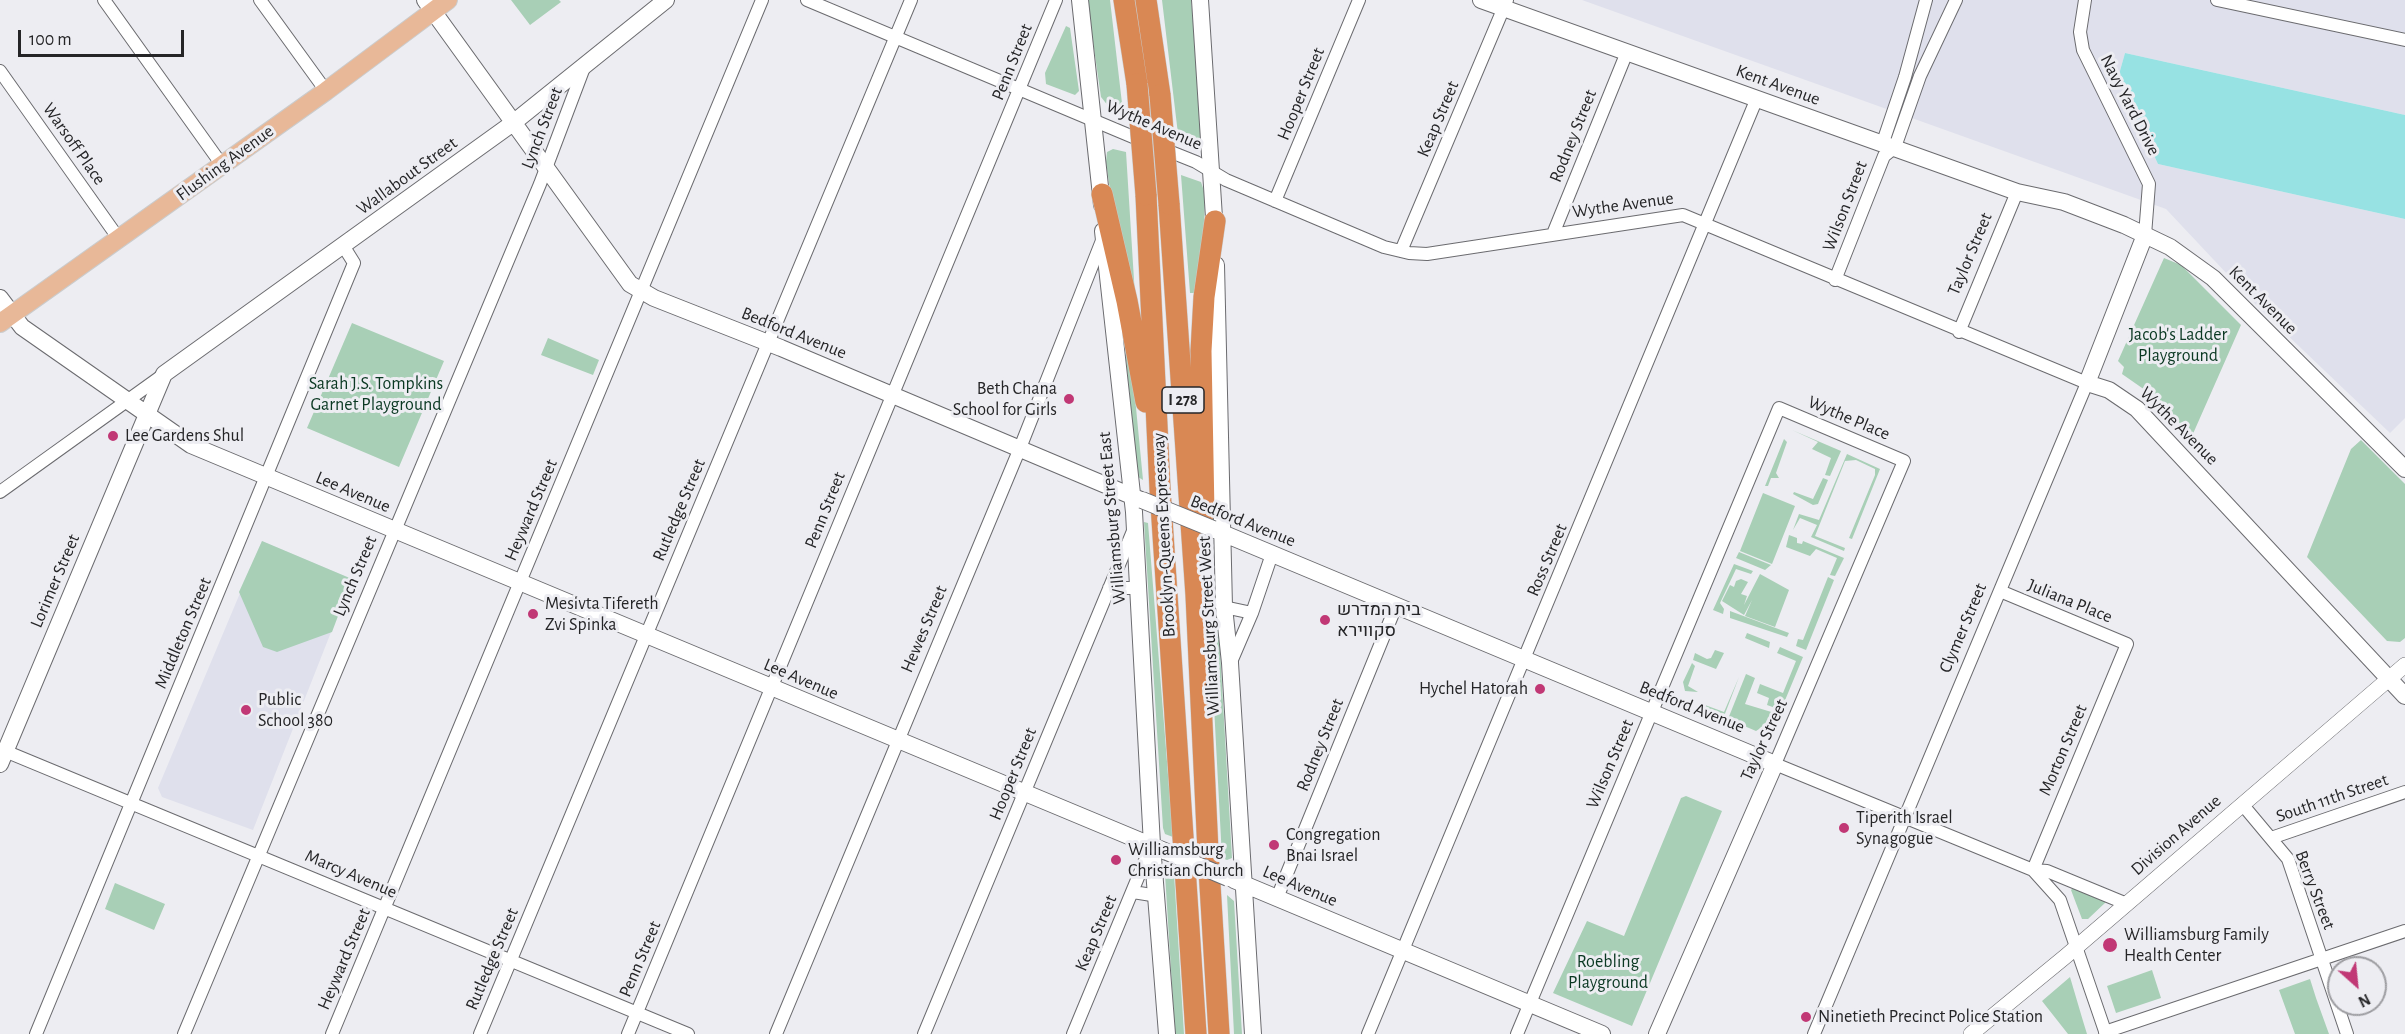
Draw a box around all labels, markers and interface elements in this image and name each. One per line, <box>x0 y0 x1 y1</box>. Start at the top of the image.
scale bar <box>21 18 188 56</box>
street label: Penn Street <box>987 21 1037 103</box>
text: 100 m <box>29 31 72 49</box>
street label: Hooper Street <box>1273 44 1329 144</box>
street label: Navy Yard Drive <box>2095 51 2165 159</box>
street label: Kent Avenue <box>1733 60 1823 110</box>
street label: Keap Street <box>1412 78 1464 160</box>
street label: Lynch Street <box>517 84 567 172</box>
street label: Rodney Street <box>1545 86 1601 186</box>
street label: Wythe Avenue <box>1103 95 1205 155</box>
street label: Warsoff Place <box>38 99 110 189</box>
street label: Flushing Avenue <box>172 120 278 206</box>
street label: Wallabout Street <box>353 132 461 220</box>
street label: Wilson Street <box>1818 158 1872 254</box>
street label: Wythe Avenue <box>1571 187 1675 223</box>
street label: Taylor Street <box>1943 209 1997 299</box>
street label: Kent Avenue <box>2224 261 2302 339</box>
street label: Bedford Avenue <box>738 302 850 364</box>
park label: Jacob's Ladder Playground <box>2129 324 2227 366</box>
park label: Sarah J.S. Tompkins Garnet Playground <box>309 373 443 416</box>
place label: Beth Chana School for Girls <box>953 378 1057 420</box>
street label: Wythe Avenue <box>2135 382 2223 470</box>
road number: I 278 <box>1162 387 1204 413</box>
street label: Wythe Place <box>1805 391 1893 445</box>
marker: Beth Chana School for Girls <box>1062 392 1076 406</box>
place label: Lee Gardens Shul <box>125 425 244 447</box>
marker: Lee Gardens Shul <box>106 429 120 443</box>
street label: Williamsburg Street East <box>1094 431 1130 605</box>
street label: Brooklyn-Queens Expressway <box>1148 432 1180 638</box>
street label: Heyward Street <box>500 456 562 564</box>
street label: Rutledge Street <box>648 456 710 564</box>
street label: Lee Avenue <box>312 467 394 517</box>
street label: Penn Street <box>800 469 850 551</box>
street label: Bedford Avenue <box>1187 490 1299 552</box>
street label: Ross Street <box>1522 520 1572 600</box>
street label: Lorimer Street <box>26 531 84 631</box>
street label: Lynch Street <box>328 532 382 620</box>
street label: Williamsburg Street West <box>1194 536 1224 716</box>
street label: Middleton Street <box>150 574 216 692</box>
street label: Juliana Place <box>2024 574 2116 628</box>
street label: Clymer Street <box>1934 580 1992 676</box>
street label: Hewes Street <box>896 582 952 676</box>
place label: Mesivta Tifereth Zvi Spinka <box>545 593 659 636</box>
place label: בית המדרש סקווירא <box>1337 599 1421 642</box>
marker: Mesivta Tifereth Zvi Spinka <box>526 607 540 621</box>
marker: בית המדרש סקווירא <box>1318 613 1332 627</box>
street label: Lee Avenue <box>760 654 842 704</box>
street label: Bedford Avenue <box>1636 676 1748 738</box>
place label: Hychel Hatorah <box>1419 678 1528 700</box>
marker: Hychel Hatorah <box>1533 682 1547 696</box>
place label: Public School 380 <box>258 689 333 732</box>
street label: Rodney Street <box>1292 695 1348 795</box>
street label: Taylor Street <box>1736 696 1792 784</box>
street label: Morton Street <box>2034 701 2092 799</box>
marker: Public School 380 <box>239 703 253 717</box>
street label: Wilson Street <box>1582 716 1638 812</box>
street label: Hooper Street <box>985 724 1041 824</box>
street label: South 11th Street <box>2273 769 2391 827</box>
street label: Division Avenue <box>2127 790 2225 880</box>
place label: Tiperith Israel Synagogue <box>1856 807 1953 850</box>
marker: Tiperith Israel Synagogue <box>1837 821 1851 835</box>
place label: Congregation Bnai Israel <box>1286 824 1381 866</box>
marker: Congregation Bnai Israel <box>1267 838 1281 852</box>
place label: Williamsburg Christian Church <box>1128 839 1244 882</box>
street label: Marcy Avenue <box>302 845 400 903</box>
street label: Berry Street <box>2290 848 2340 932</box>
marker: Williamsburg Christian Church <box>1109 853 1123 867</box>
street label: Lee Avenue <box>1259 861 1341 911</box>
street label: Keap Street <box>1070 892 1122 974</box>
street label: Heyward Street <box>313 905 375 1013</box>
street label: Rutledge Street <box>461 905 523 1013</box>
street label: Penn Street <box>614 918 666 1000</box>
place label: Williamsburg Family Health Center <box>2124 924 2269 966</box>
marker: Williamsburg Family Health Center <box>2101 936 2119 954</box>
park label: Roebling Playground <box>1568 951 1648 994</box>
north arrow <box>2327 956 2387 1016</box>
text: N <box>2356 991 2373 1010</box>
place label: Ninetieth Precinct Police Station <box>1818 1006 2043 1028</box>
marker: Ninetieth Precinct Police Station <box>1799 1010 1813 1024</box>

